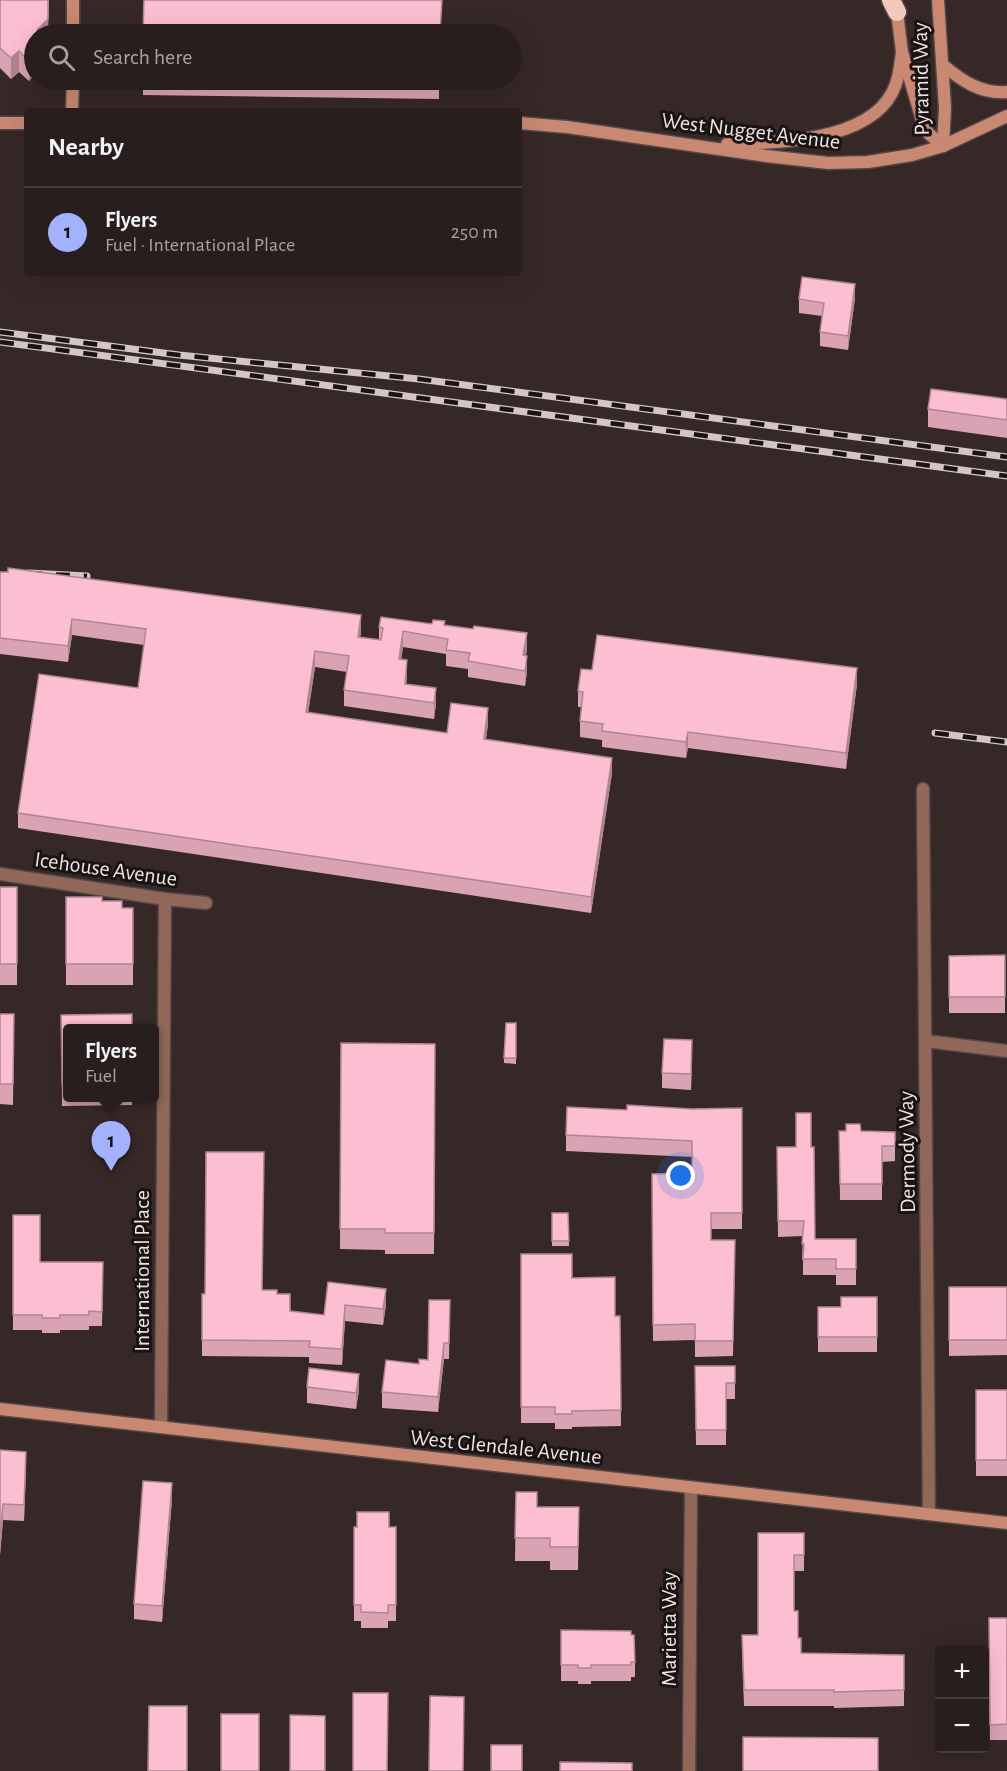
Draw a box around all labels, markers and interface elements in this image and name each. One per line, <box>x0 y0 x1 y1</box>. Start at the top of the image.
street label: Pyramid Way <box>909 22 933 136</box>
search box <box>24 24 522 90</box>
icon: search <box>45 41 78 74</box>
text: Search here <box>93 46 192 68</box>
street label: West Nugget Avenue <box>660 109 842 153</box>
text: Nearby <box>48 134 124 160</box>
text: Flyers <box>105 209 157 231</box>
text: 1 <box>64 222 71 242</box>
text: 250 m <box>451 222 498 242</box>
text: Fuel · International Place <box>105 235 295 255</box>
street label: Icehouse Avenue <box>33 848 178 890</box>
popup <box>63 1024 159 1102</box>
text: Flyers <box>85 1040 137 1062</box>
text: Fuel <box>85 1066 117 1086</box>
street label: Dermody Way <box>895 1090 919 1213</box>
pin: 1 <box>92 1122 130 1171</box>
your location <box>666 1161 695 1190</box>
street label: International Place <box>131 1190 153 1352</box>
street label: West Glendale Avenue <box>409 1426 603 1468</box>
street label: Marietta Way <box>658 1571 680 1687</box>
map controls <box>935 1645 989 1753</box>
button: + <box>935 1645 989 1699</box>
button: − <box>935 1699 989 1753</box>

